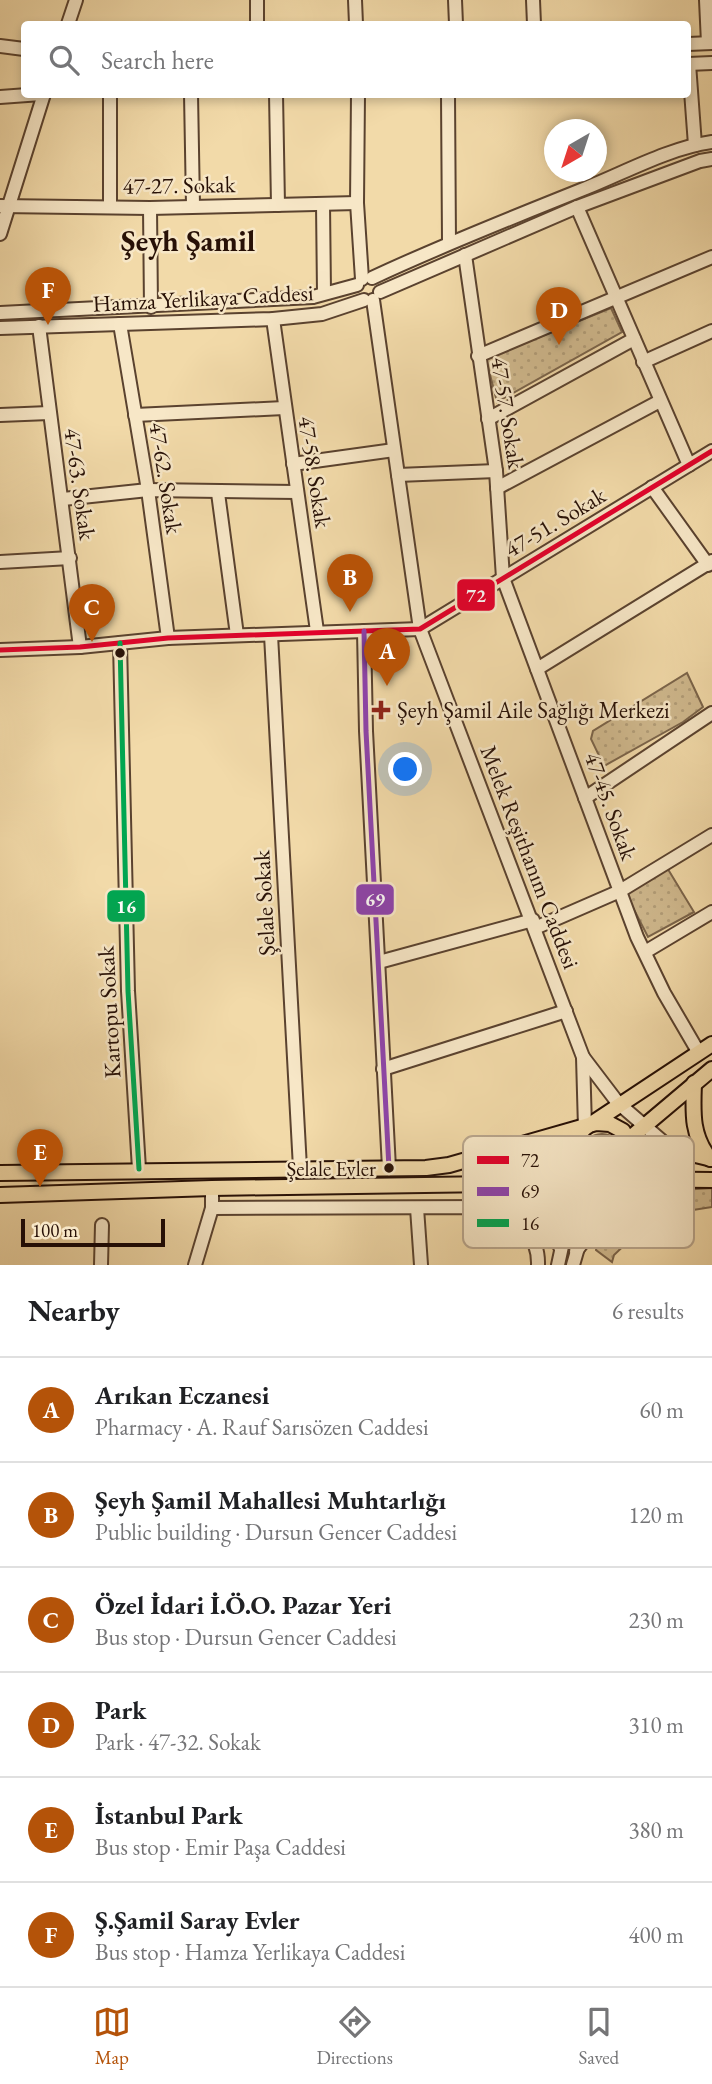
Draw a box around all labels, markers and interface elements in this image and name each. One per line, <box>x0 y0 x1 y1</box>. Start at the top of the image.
search box <box>21 21 691 98</box>
icon: search <box>45 41 83 79</box>
text: Search here <box>101 43 214 77</box>
north arrow <box>544 119 607 182</box>
street label: 47-27. Sokak <box>122 169 237 201</box>
district label: Şeyh Şamil <box>121 221 256 260</box>
pin: F <box>25 267 71 325</box>
street label: Hamza Yerlikaya Caddesi <box>92 277 314 319</box>
pin: D <box>536 287 582 345</box>
street label: 47-57. Sokak <box>484 355 532 472</box>
street label: 47-58. Sokak <box>291 414 339 531</box>
street label: 47-62. Sokak <box>142 420 190 537</box>
street label: 47-63. Sokak <box>57 426 103 543</box>
street label: 47-51. Sokak <box>499 479 612 564</box>
pin: B <box>327 554 373 612</box>
line badge: 72 <box>456 578 496 612</box>
text: 72 <box>466 583 486 608</box>
pin: C <box>69 584 115 642</box>
pin: A <box>364 628 410 686</box>
unlabelled marker <box>113 646 127 660</box>
place label: Şeyh Şamil Aile Sağlığı Merkezi <box>397 695 670 725</box>
marker: Şeyh Şamil Aile Sağlığı Merkezi <box>371 700 391 720</box>
street label: Melek Reşithanım Caddesi <box>474 741 587 973</box>
street label: 47-45. Sokak <box>578 748 645 865</box>
your location <box>388 752 422 786</box>
street label: Şelale Sokak <box>246 848 282 957</box>
line badge: 69 <box>355 883 395 916</box>
text: 69 <box>365 887 385 912</box>
line badge: 16 <box>106 889 146 923</box>
text: 16 <box>116 894 136 919</box>
street label: Kartopu Sokak <box>90 944 127 1079</box>
pin: E <box>17 1129 63 1187</box>
legend <box>463 1136 694 1248</box>
text: 72 <box>521 1148 539 1173</box>
place label: Şelale Evler <box>287 1155 376 1182</box>
marker: Şelale Evler <box>382 1161 396 1175</box>
text: 69 <box>521 1179 539 1204</box>
text: 16 <box>521 1211 539 1236</box>
scale bar <box>21 1216 164 1248</box>
text: 100 m <box>32 1218 78 1243</box>
text: Nearby <box>28 1291 120 1330</box>
text: 6 results <box>612 1296 684 1326</box>
text: Arıkan Eczanesi <box>95 1378 269 1412</box>
text: A <box>43 1395 59 1425</box>
text: 60 m <box>639 1395 684 1425</box>
text: Pharmacy · A. Rauf Sarısözen Caddesi <box>95 1412 429 1442</box>
text: Şeyh Şamil Mahallesi Muhtarlığı <box>95 1483 446 1517</box>
text: B <box>44 1500 58 1530</box>
text: 120 m <box>628 1500 684 1530</box>
text: Public building · Dursun Gencer Caddesi <box>95 1517 457 1547</box>
text: Özel İdari İ.Ö.O. Pazar Yeri <box>95 1588 391 1622</box>
text: C <box>43 1605 59 1635</box>
text: 230 m <box>628 1605 684 1635</box>
text: Bus stop · Dursun Gencer Caddesi <box>95 1622 397 1652</box>
text: Park <box>95 1693 146 1727</box>
text: D <box>42 1710 60 1740</box>
text: 310 m <box>628 1710 684 1740</box>
text: Park · 47-32. Sokak <box>95 1727 261 1757</box>
text: İstanbul Park <box>95 1798 243 1832</box>
text: E <box>44 1815 58 1845</box>
text: 380 m <box>628 1815 684 1845</box>
text: Bus stop · Emir Paşa Caddesi <box>95 1832 346 1862</box>
text: Ş.Şamil Saray Evler <box>95 1903 300 1937</box>
text: F <box>45 1920 57 1950</box>
text: 400 m <box>628 1920 684 1950</box>
text: Bus stop · Hamza Yerlikaya Caddesi <box>95 1937 405 1967</box>
tab: Map <box>93 2003 131 2070</box>
tab: Directions <box>316 2003 393 2070</box>
tab: Saved <box>578 2003 619 2070</box>

